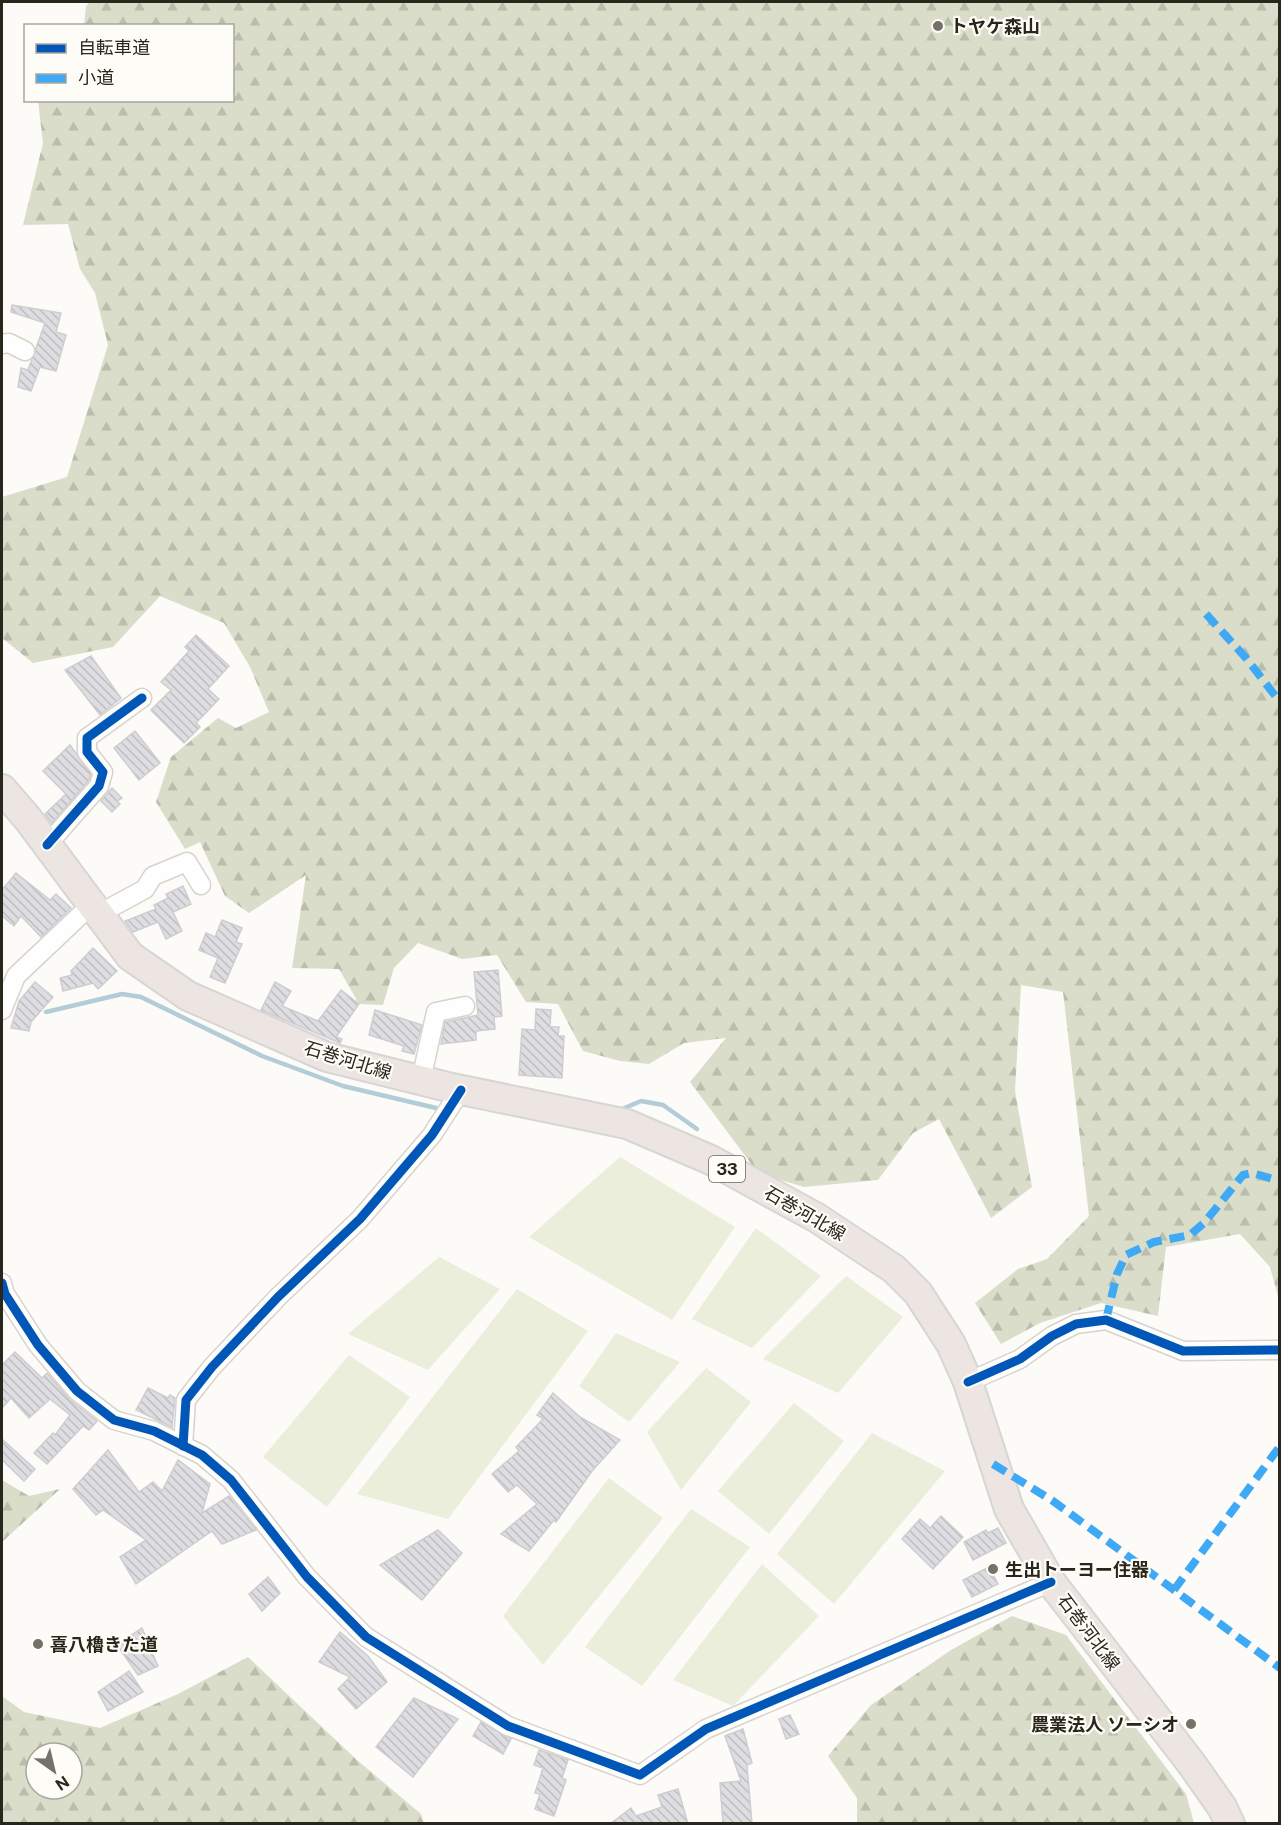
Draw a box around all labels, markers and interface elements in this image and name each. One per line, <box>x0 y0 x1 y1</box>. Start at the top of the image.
place label: トヤケ森山 <box>950 16 1040 37</box>
marker: トヤケ森山 <box>931 19 945 33</box>
legend <box>24 24 234 102</box>
text: 自転車道 <box>78 37 150 58</box>
text: 小道 <box>78 67 114 88</box>
street label: 石巻河北線 <box>302 1037 394 1083</box>
road number: 33 <box>709 1156 745 1182</box>
street label: 石巻河北線 <box>761 1181 849 1245</box>
place label: 生出トーヨー住器 <box>1005 1559 1149 1580</box>
marker: 生出トーヨー住器 <box>986 1562 1000 1576</box>
street label: 石巻河北線 <box>1054 1590 1124 1674</box>
place label: 喜八櫓きた道 <box>50 1634 158 1655</box>
marker: 喜八櫓きた道 <box>31 1637 45 1651</box>
place label: 農業法人 ソーシオ <box>1031 1714 1179 1735</box>
marker: 農業法人 ソーシオ <box>1184 1717 1198 1731</box>
north arrow <box>24 1741 84 1801</box>
text: N <box>52 1772 73 1794</box>

